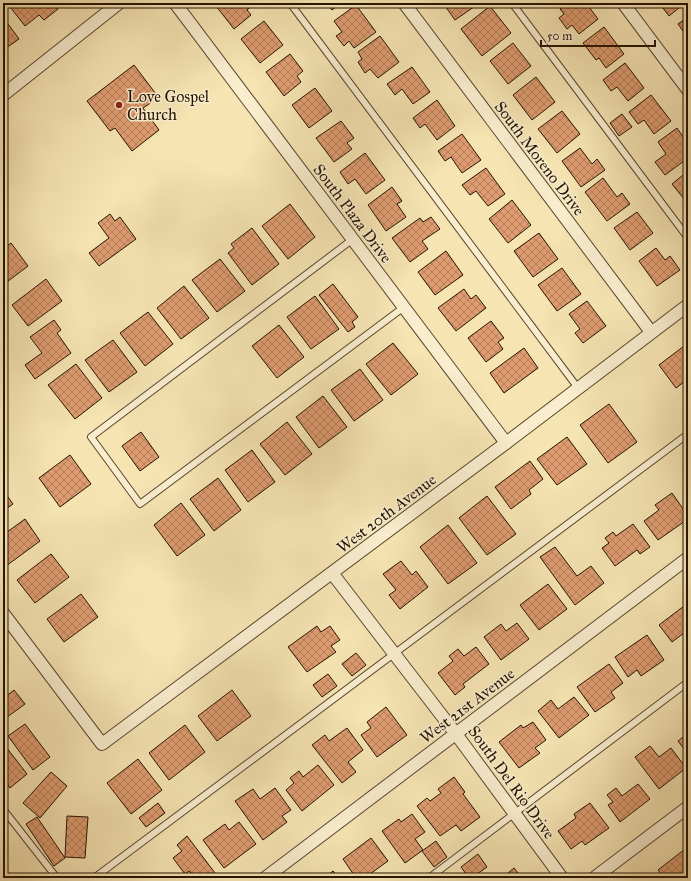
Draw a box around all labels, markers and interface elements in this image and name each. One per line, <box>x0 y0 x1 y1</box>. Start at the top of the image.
scale bar <box>541 22 655 48</box>
text: 50 m <box>547 29 572 43</box>
place label: Love Gospel Church <box>127 87 210 124</box>
street label: South Moreno Drive <box>490 97 589 219</box>
marker: Love Gospel Church <box>114 100 124 110</box>
street label: South Plaza Drive <box>309 160 396 267</box>
street label: West 20th Avenue <box>333 470 440 557</box>
street label: West 21st Avenue <box>416 664 519 747</box>
street label: South Del Rio Drive <box>464 722 559 843</box>

